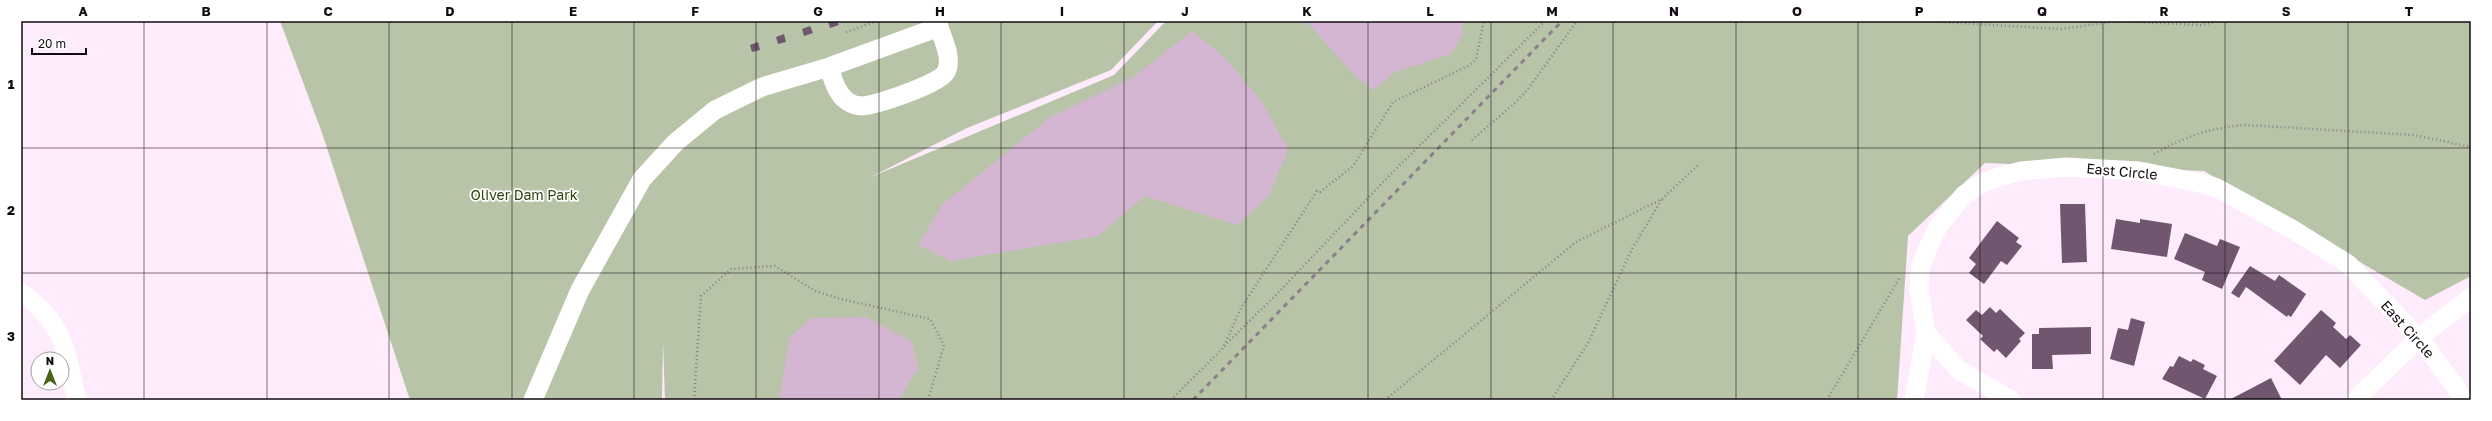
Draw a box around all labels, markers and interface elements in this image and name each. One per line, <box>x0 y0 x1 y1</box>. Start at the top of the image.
text: A <box>78 3 88 19</box>
text: B <box>201 3 211 19</box>
text: C <box>323 3 333 19</box>
text: D <box>445 3 455 19</box>
text: E <box>569 3 577 19</box>
text: F <box>691 3 699 19</box>
text: G <box>813 3 823 19</box>
text: H <box>935 3 945 19</box>
text: I <box>1060 3 1064 19</box>
text: J <box>1181 3 1189 19</box>
text: K <box>1302 3 1312 19</box>
text: L <box>1426 3 1434 19</box>
text: M <box>1546 3 1558 19</box>
text: N <box>1669 3 1679 19</box>
text: O <box>1792 3 1802 19</box>
text: P <box>1915 3 1924 19</box>
text: Q <box>2037 3 2047 19</box>
text: R <box>2159 3 2169 19</box>
text: S <box>2282 3 2291 19</box>
text: T <box>2405 3 2414 19</box>
scale bar <box>32 30 86 56</box>
text: 20 m <box>38 36 66 51</box>
text: 1 <box>8 76 15 92</box>
street label: East Circle <box>2086 159 2158 183</box>
park label: Oliver Dam Park <box>470 186 578 203</box>
text: 2 <box>7 202 15 218</box>
street label: East Circle <box>2378 297 2438 361</box>
text: 3 <box>7 328 15 344</box>
north arrow <box>30 351 70 391</box>
text: N <box>46 354 54 367</box>

